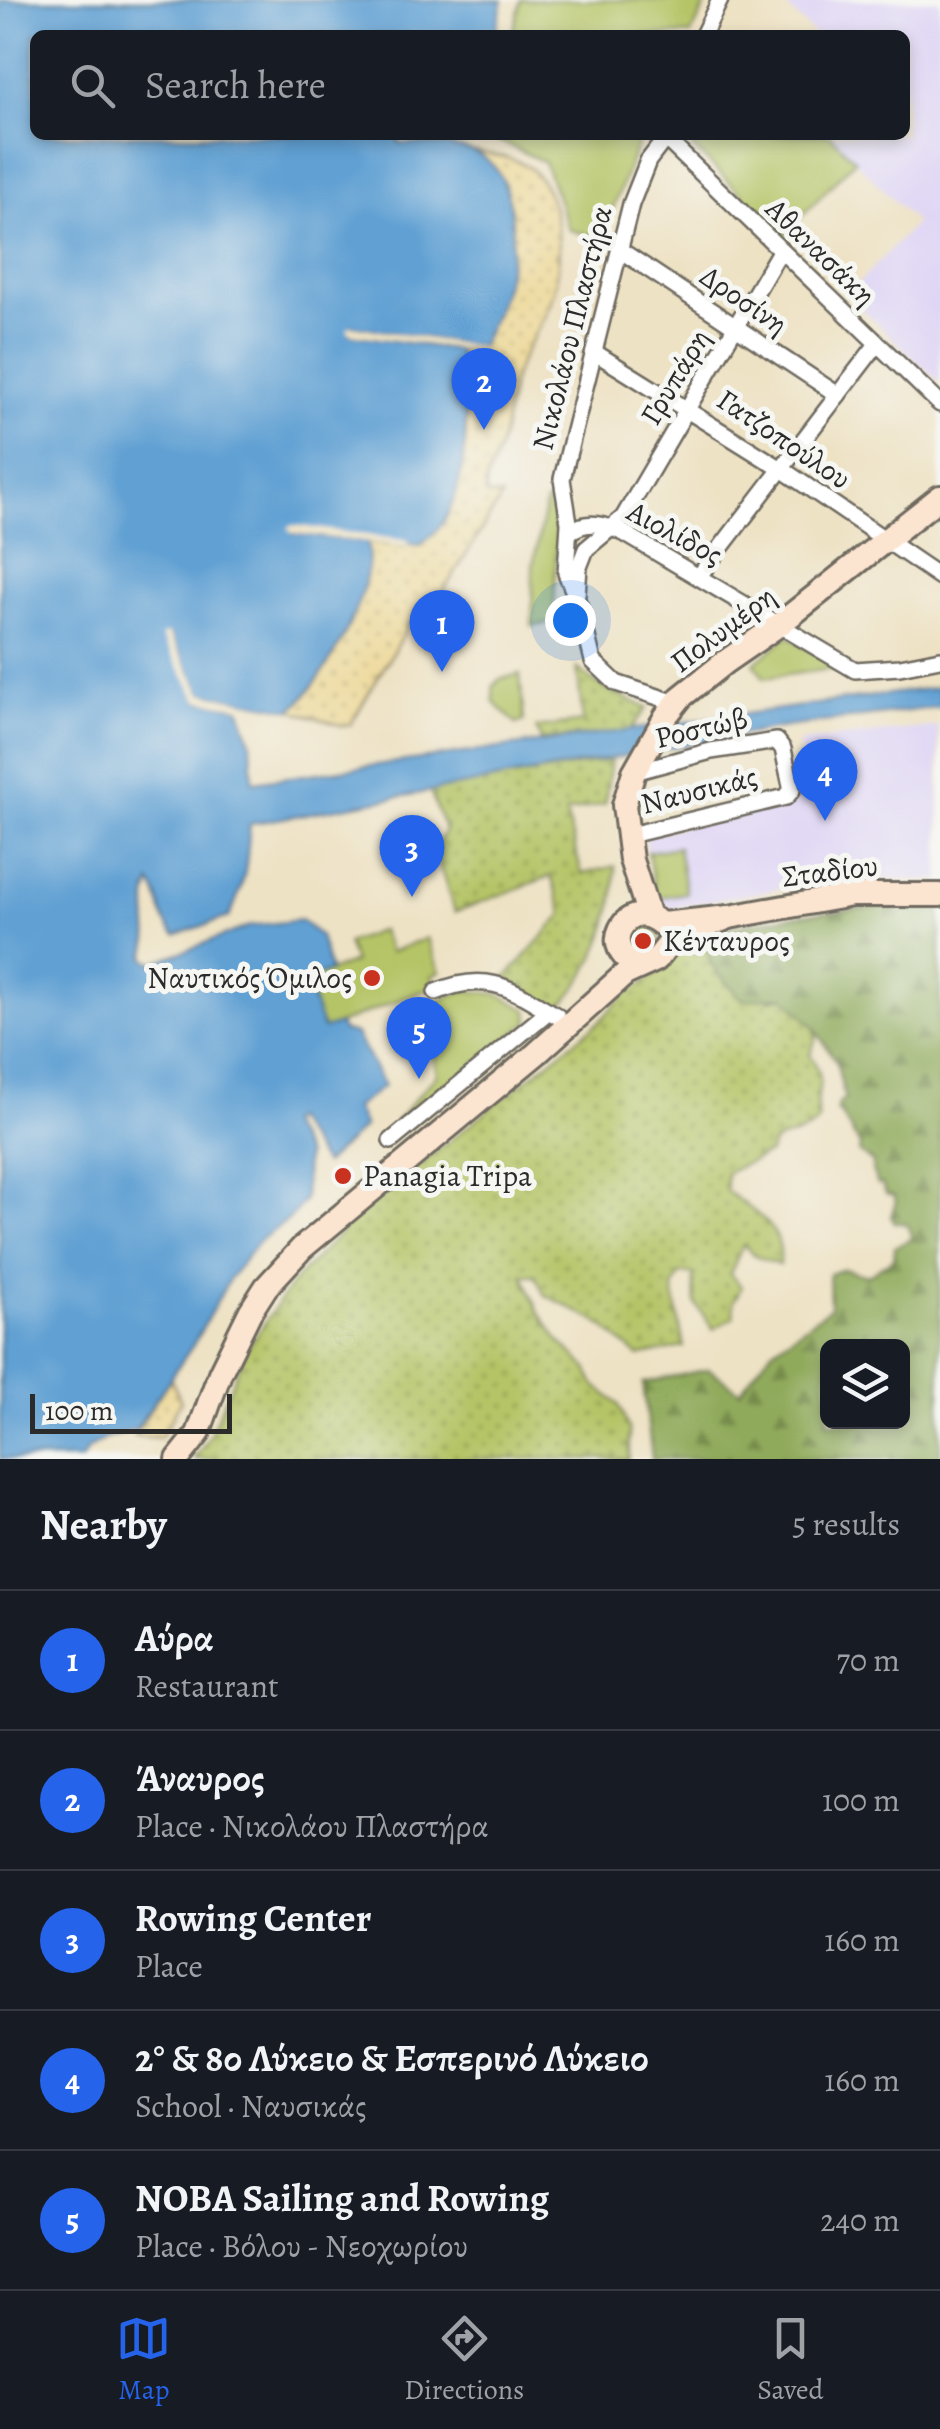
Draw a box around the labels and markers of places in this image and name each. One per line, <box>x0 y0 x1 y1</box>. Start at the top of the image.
pin: 2 <box>452 348 516 430</box>
pin: 1 <box>410 590 474 672</box>
pin: 4 <box>792 738 858 821</box>
pin: 3 <box>380 814 444 897</box>
place label: Κένταυρος <box>663 921 790 961</box>
marker: Κένταυρος <box>632 930 654 952</box>
place label: Ναυτικός Όμιλος <box>147 958 352 998</box>
marker: Ναυτικός Όμιλος <box>361 967 383 989</box>
pin: 5 <box>386 996 452 1079</box>
place label: Panagia Tripa <box>363 1156 532 1196</box>
marker: Panagia Tripa <box>332 1165 354 1187</box>

